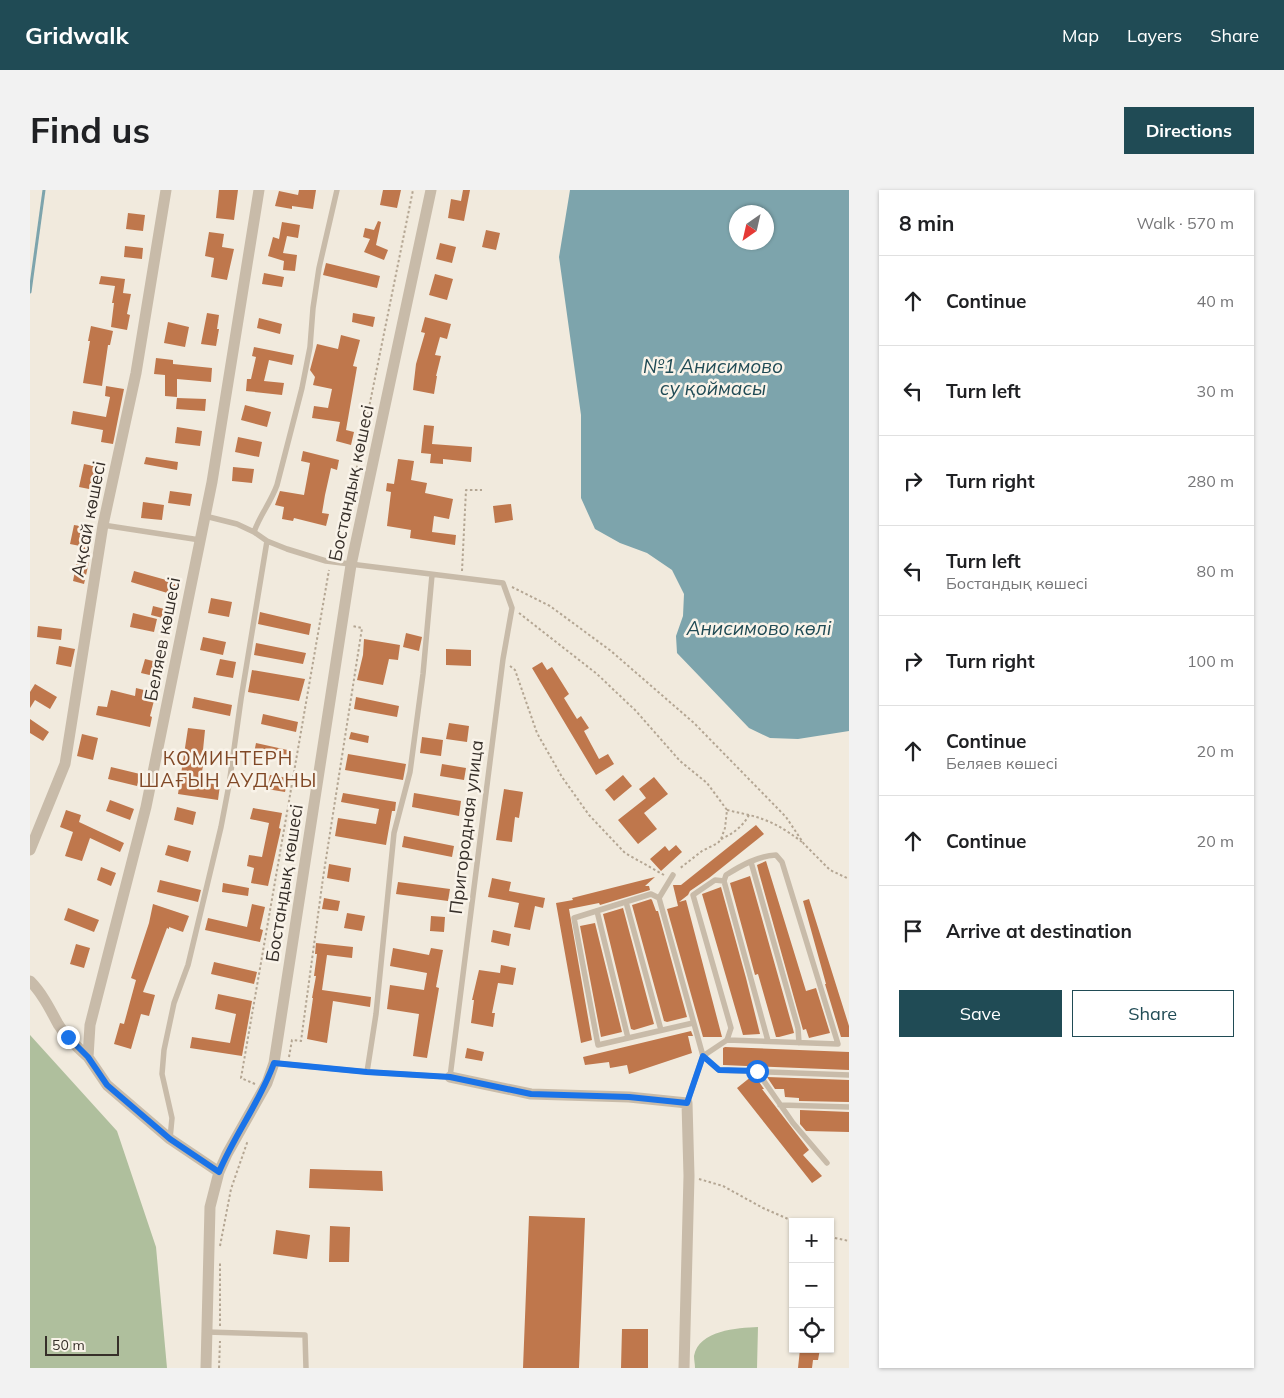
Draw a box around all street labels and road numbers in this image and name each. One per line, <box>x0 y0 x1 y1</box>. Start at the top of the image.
street label: Бостандық көшесі <box>323 403 379 563</box>
street label: Ақсай көшесі <box>65 459 111 579</box>
street label: Беляев көшесі <box>139 575 185 703</box>
street label: Пригородная улица <box>444 739 488 915</box>
street label: Бостандық көшесі <box>260 802 308 964</box>

